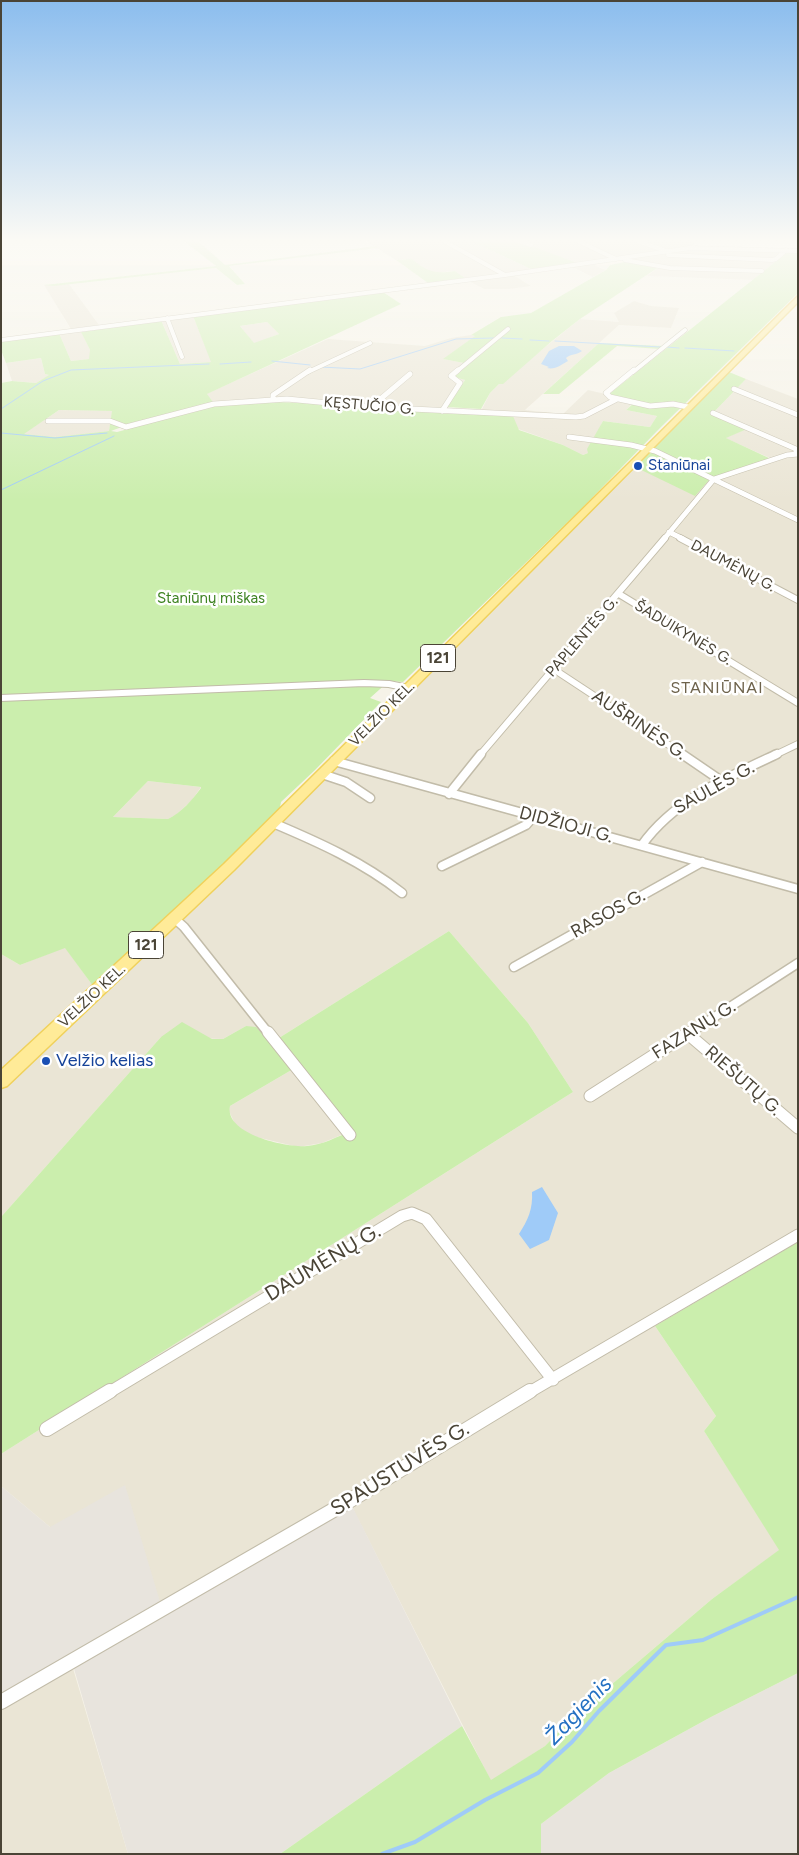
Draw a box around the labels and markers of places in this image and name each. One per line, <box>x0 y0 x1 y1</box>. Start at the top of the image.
place label: Staniūnai <box>648 457 710 475</box>
marker: Staniūnai <box>632 460 644 472</box>
place label: Velžio kelias <box>56 1050 154 1072</box>
marker: Velžio kelias <box>40 1055 52 1067</box>

